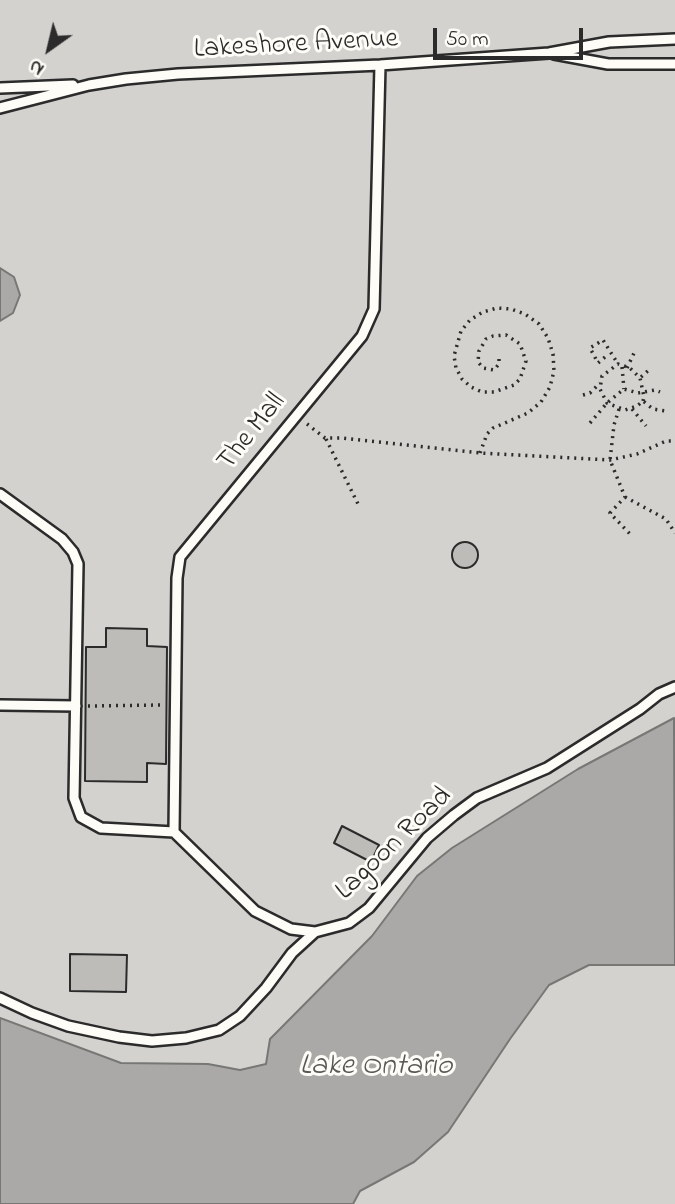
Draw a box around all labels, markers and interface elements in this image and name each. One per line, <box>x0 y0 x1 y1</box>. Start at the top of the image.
north arrow <box>14 14 84 84</box>
scale bar <box>437 14 588 58</box>
street label: Lakeshore Avenue <box>193 24 399 68</box>
text: 50 m <box>446 25 489 55</box>
text: N <box>24 52 50 82</box>
street label: The Mall <box>211 387 295 479</box>
street label: Lagoon Road <box>330 781 460 909</box>
water label: Lake Ontario <box>300 1050 452 1086</box>

